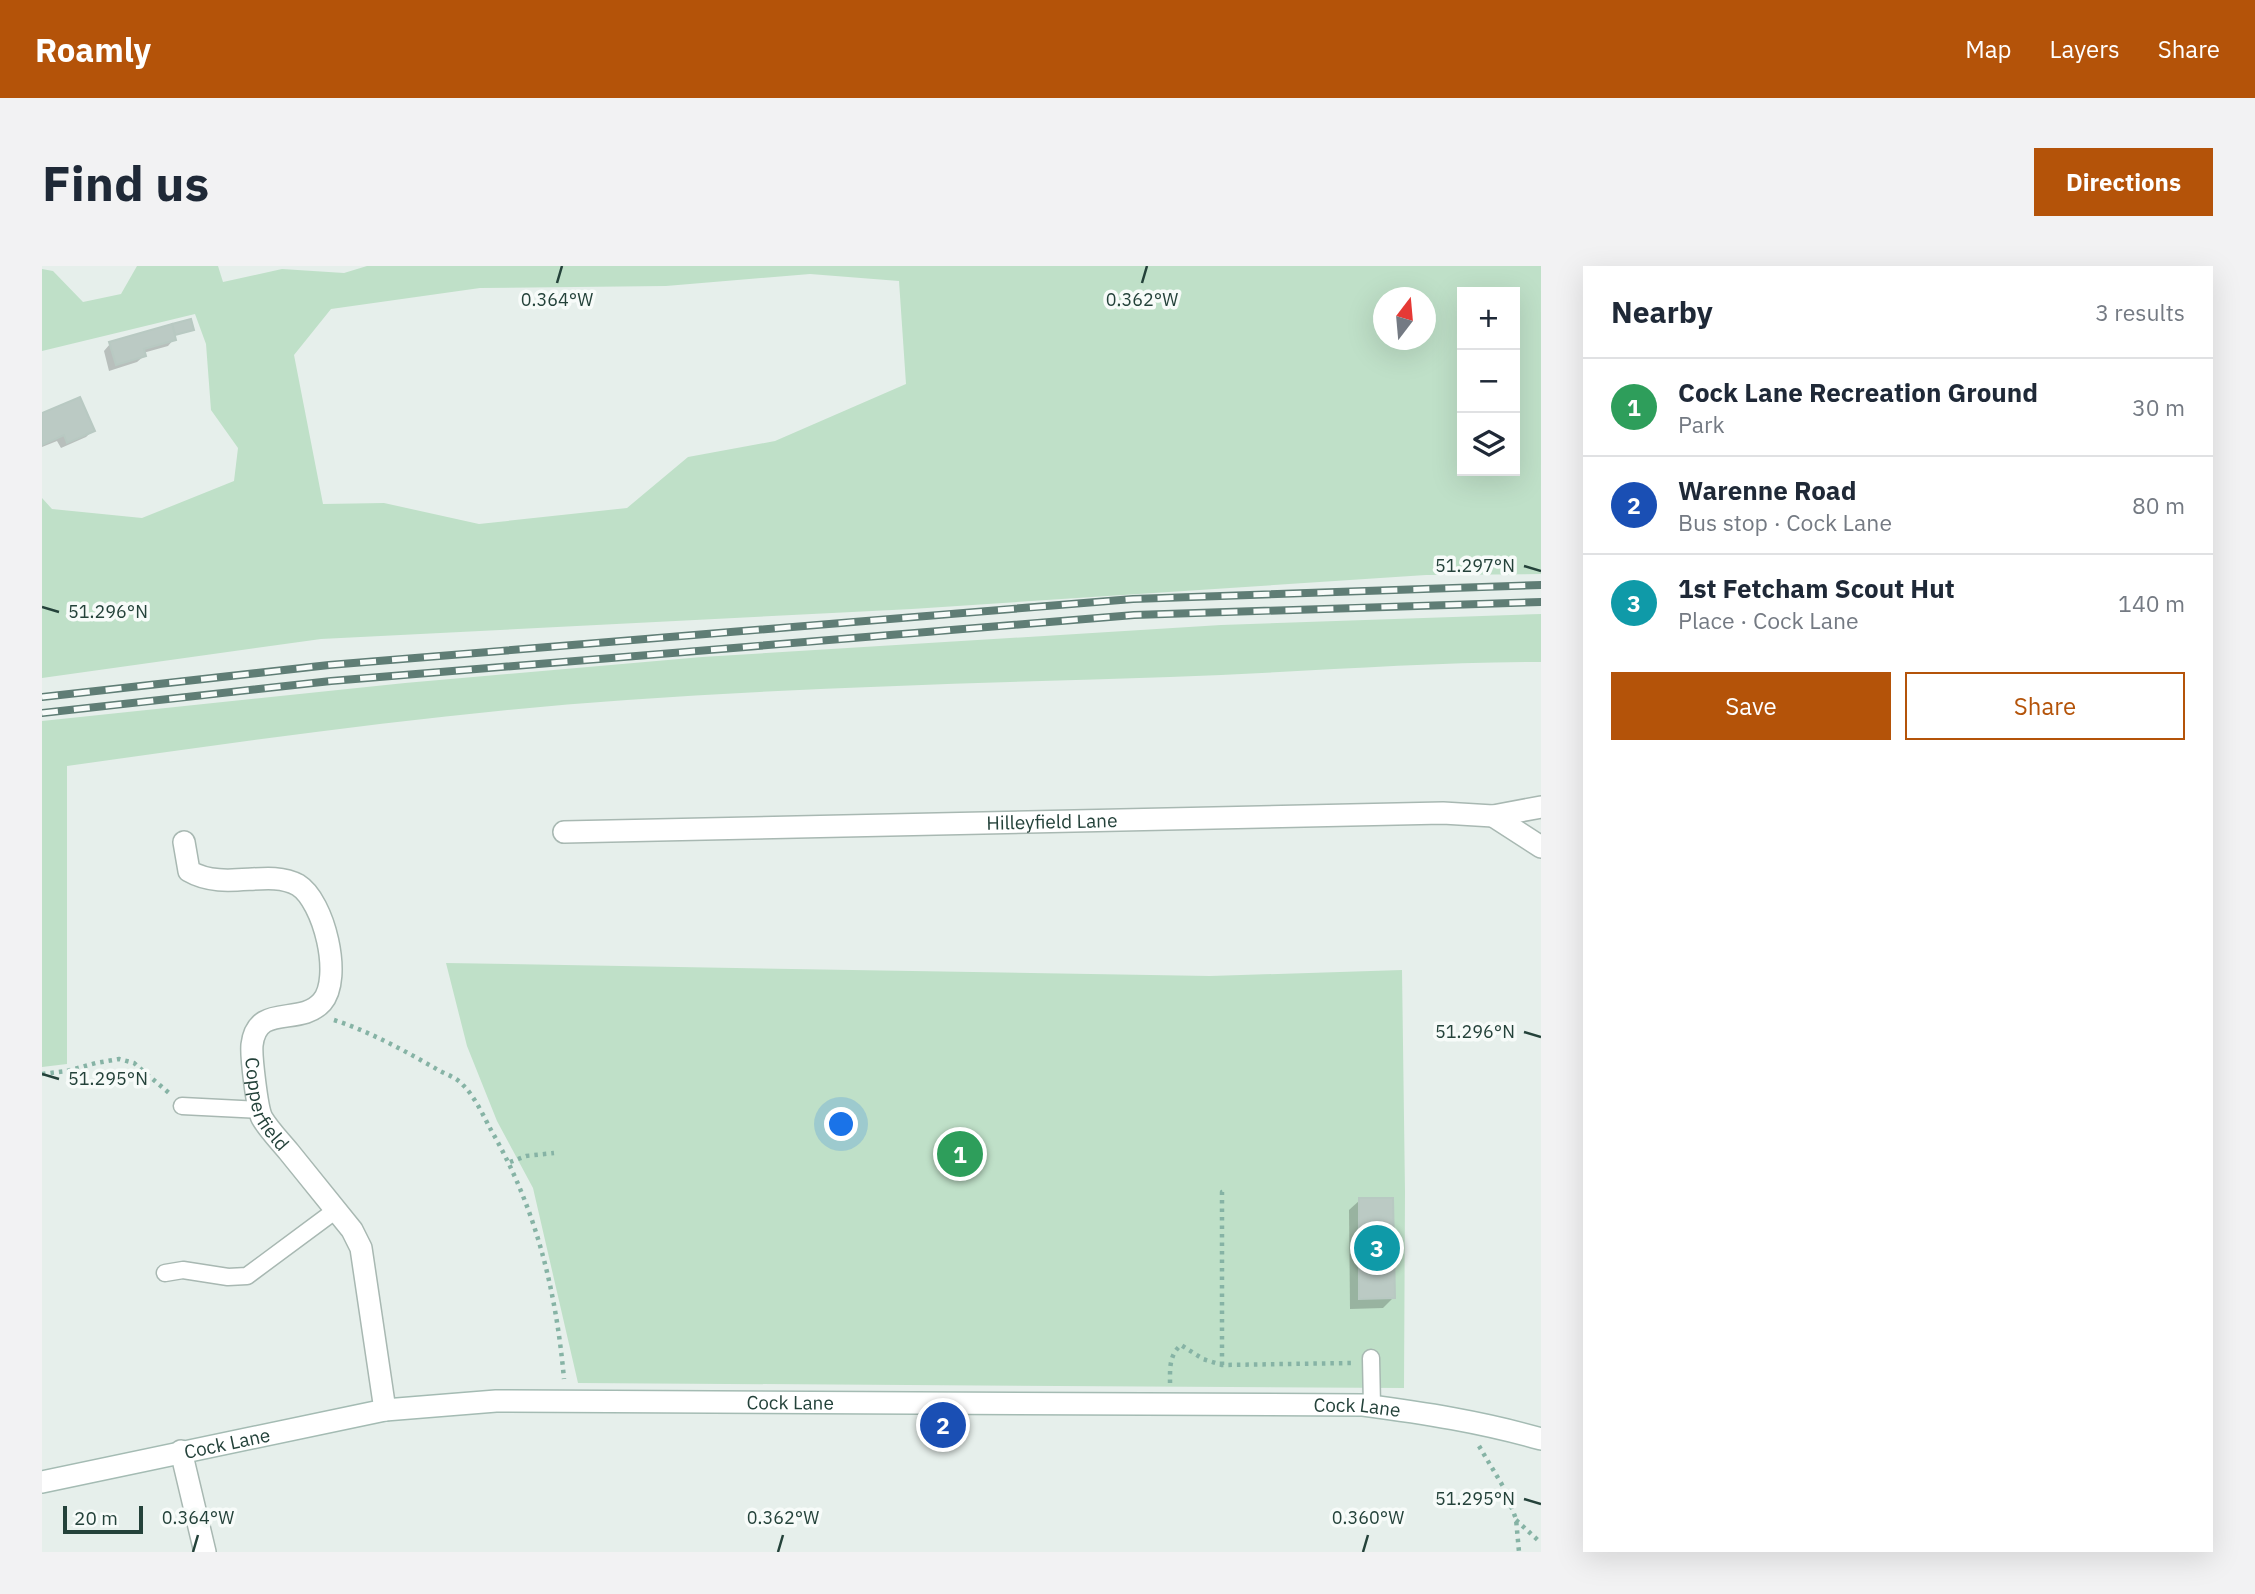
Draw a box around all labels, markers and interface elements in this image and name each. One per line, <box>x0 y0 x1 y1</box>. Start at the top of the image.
text: Roamly <box>35 28 151 71</box>
text: Map <box>1965 33 2012 65</box>
text: Layers <box>2050 33 2120 65</box>
text: Share <box>2158 33 2220 65</box>
button: Directions <box>2034 148 2213 216</box>
text: Find us <box>42 151 209 214</box>
north arrow <box>1373 287 1436 350</box>
map controls <box>1457 287 1520 476</box>
button: + <box>1457 287 1520 350</box>
text: 0.364°W <box>521 288 593 311</box>
text: 0.362°W <box>1106 288 1178 311</box>
text: Nearby <box>1611 292 1713 331</box>
text: 3 results <box>2095 297 2185 327</box>
button: − <box>1457 350 1520 413</box>
text: Cock Lane Recreation Ground <box>1678 375 2038 409</box>
text: 1 <box>1627 392 1641 422</box>
text: 30 m <box>2132 392 2185 422</box>
text: Park <box>1678 409 1725 439</box>
button: layers <box>1457 413 1520 476</box>
text: Warenne Road <box>1678 473 1856 507</box>
text: 2 <box>1627 490 1641 520</box>
text: 80 m <box>2132 490 2185 520</box>
text: Bus stop · Cock Lane <box>1678 507 1892 537</box>
text: 51.297°N <box>1435 554 1515 577</box>
text: 1st Fetcham Scout Hut <box>1678 571 1955 605</box>
text: 3 <box>1627 588 1641 618</box>
text: 140 m <box>2118 588 2185 618</box>
text: 51.296°N <box>68 600 148 623</box>
text: Place · Cock Lane <box>1678 605 1859 635</box>
button: Save <box>1611 672 1891 740</box>
button: Share <box>1905 672 2185 740</box>
street label: Hilleyfield Lane <box>986 808 1118 835</box>
text: 51.296°N <box>1435 1020 1515 1043</box>
street label: Copperfield <box>240 1056 294 1156</box>
text: 51.295°N <box>68 1067 148 1090</box>
your location <box>824 1107 858 1141</box>
pin: 1 <box>937 1128 983 1180</box>
pin: 3 <box>1354 1222 1400 1274</box>
street label: Cock Lane <box>746 1390 834 1415</box>
street label: Cock Lane <box>1313 1393 1402 1422</box>
pin: 2 <box>920 1399 966 1451</box>
street label: Cock Lane <box>182 1422 272 1464</box>
text: 51.295°N <box>1435 1487 1515 1510</box>
scale bar <box>63 1503 144 1535</box>
text: 20 m <box>74 1506 118 1530</box>
text: 0.364°W <box>162 1506 234 1529</box>
text: 0.362°W <box>747 1506 819 1529</box>
text: 0.360°W <box>1332 1506 1404 1529</box>

